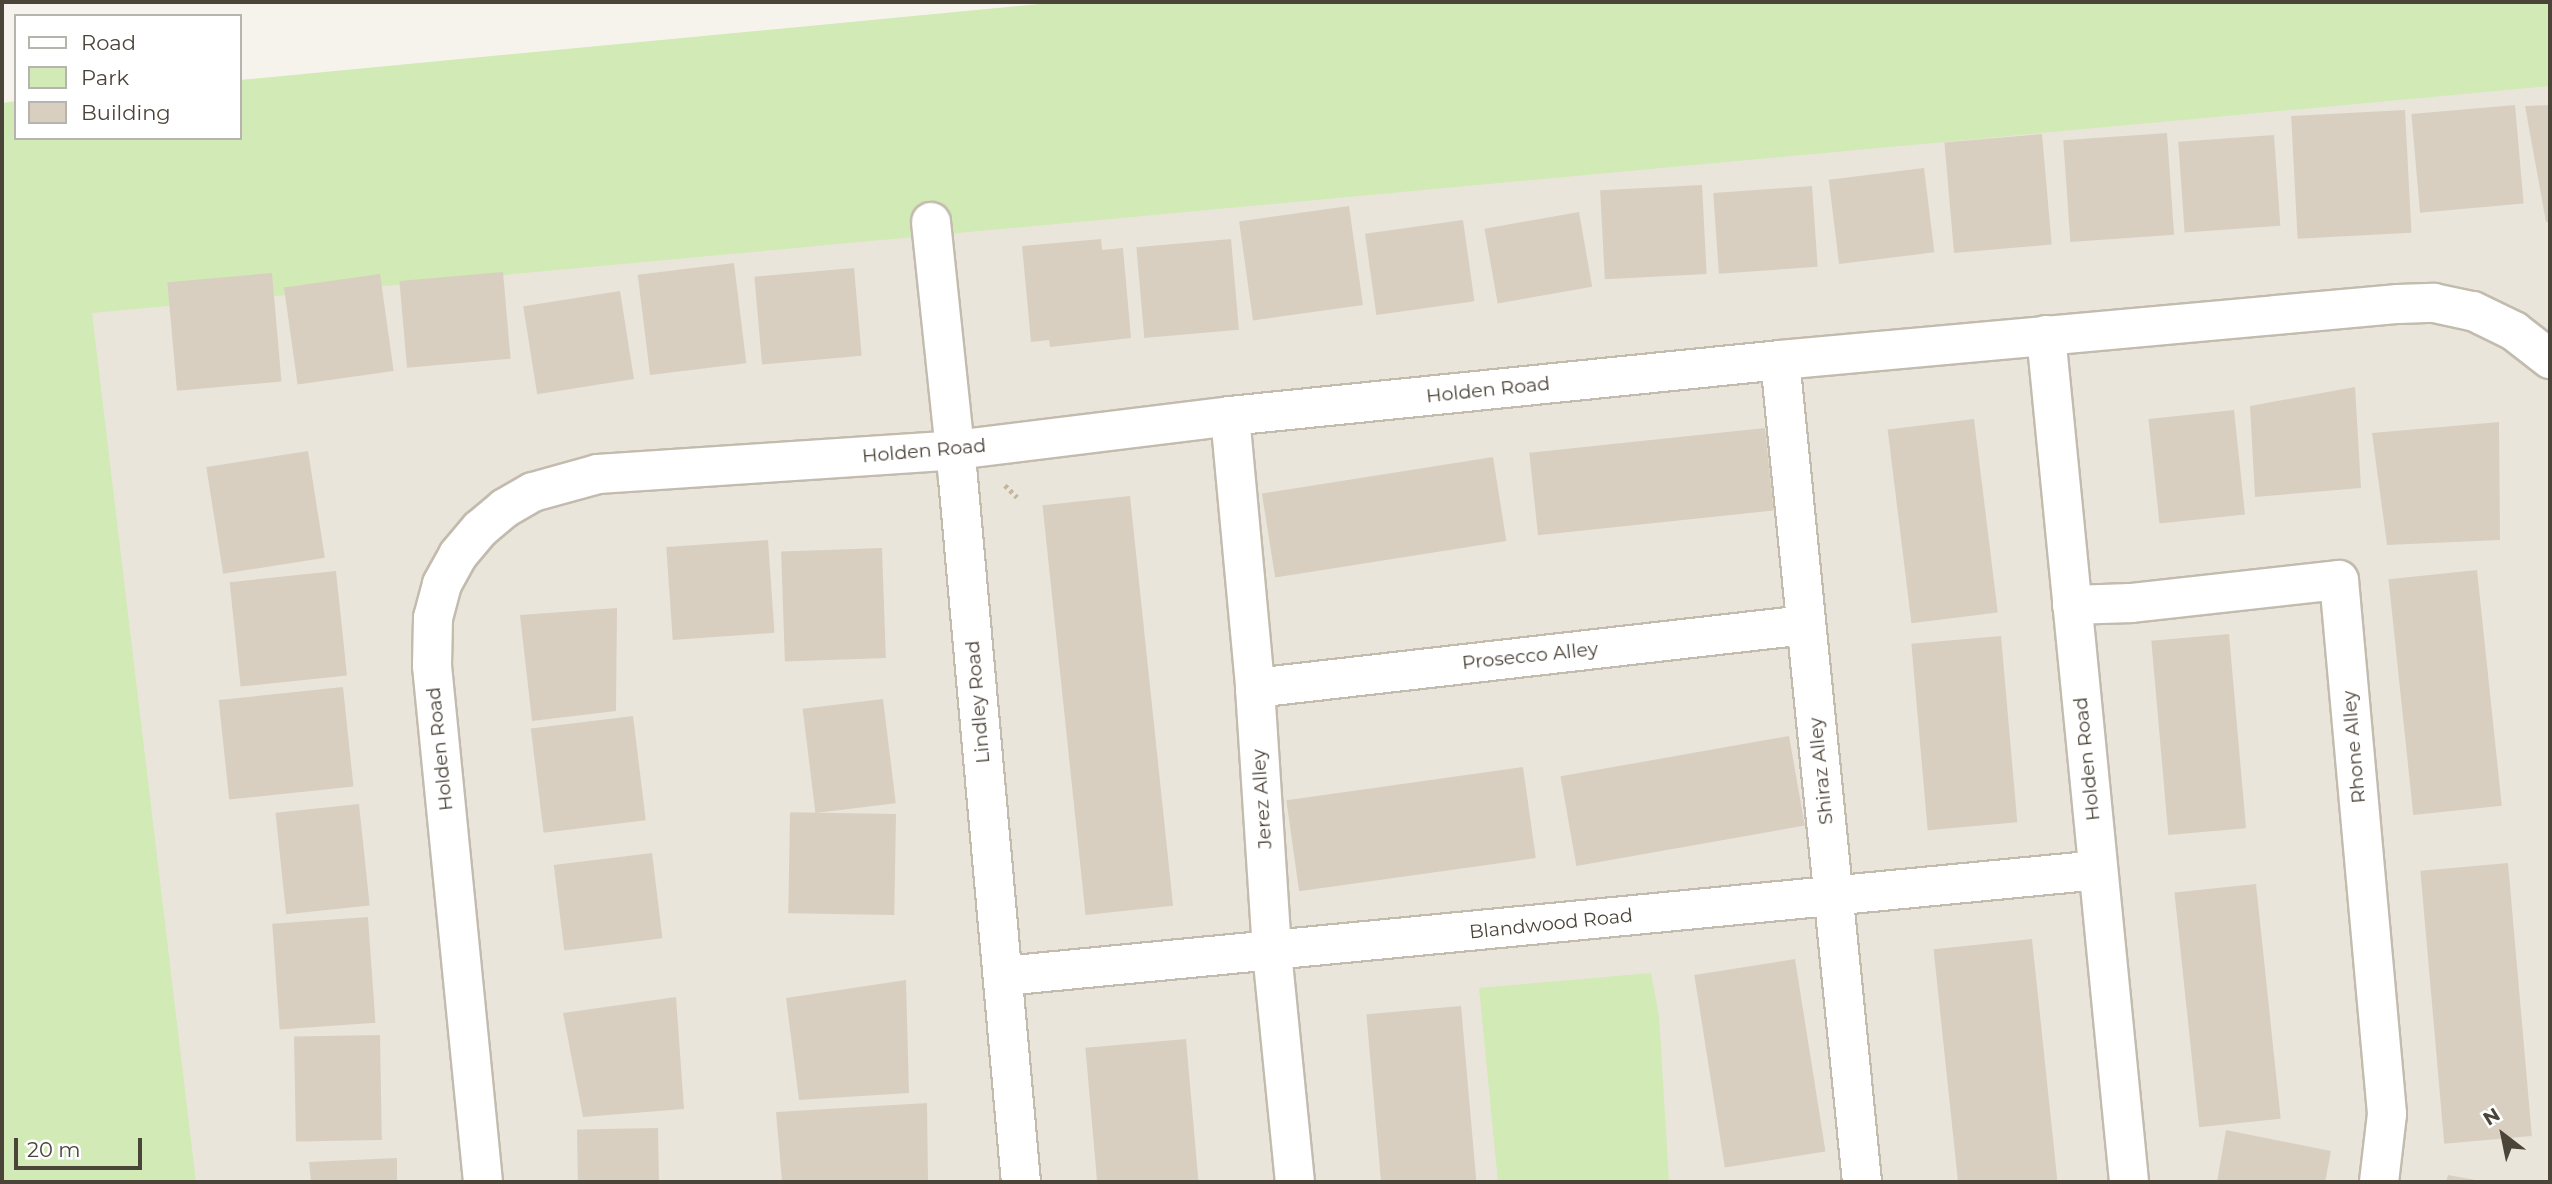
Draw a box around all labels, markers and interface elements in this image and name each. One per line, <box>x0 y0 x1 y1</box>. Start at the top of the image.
legend <box>14 14 242 140</box>
text: Road <box>81 30 136 55</box>
text: Park <box>81 65 129 90</box>
text: Building <box>81 100 171 125</box>
street label: Holden Road <box>1425 372 1551 408</box>
street label: Holden Road <box>861 434 987 468</box>
street label: Prosecco Alley <box>1461 638 1599 674</box>
street label: Lindley Road <box>961 640 995 764</box>
street label: Holden Road <box>422 686 458 812</box>
street label: Rhone Alley <box>2338 690 2370 804</box>
street label: Holden Road <box>2069 696 2105 822</box>
street label: Shiraz Alley <box>1804 716 1838 826</box>
street label: Jerez Alley <box>1247 748 1277 850</box>
street label: Blandwood Road <box>1468 904 1634 944</box>
north arrow <box>2468 1100 2538 1170</box>
text: N <box>2479 1103 2504 1131</box>
scale bar <box>18 1124 145 1168</box>
text: 20 m <box>27 1137 81 1162</box>

